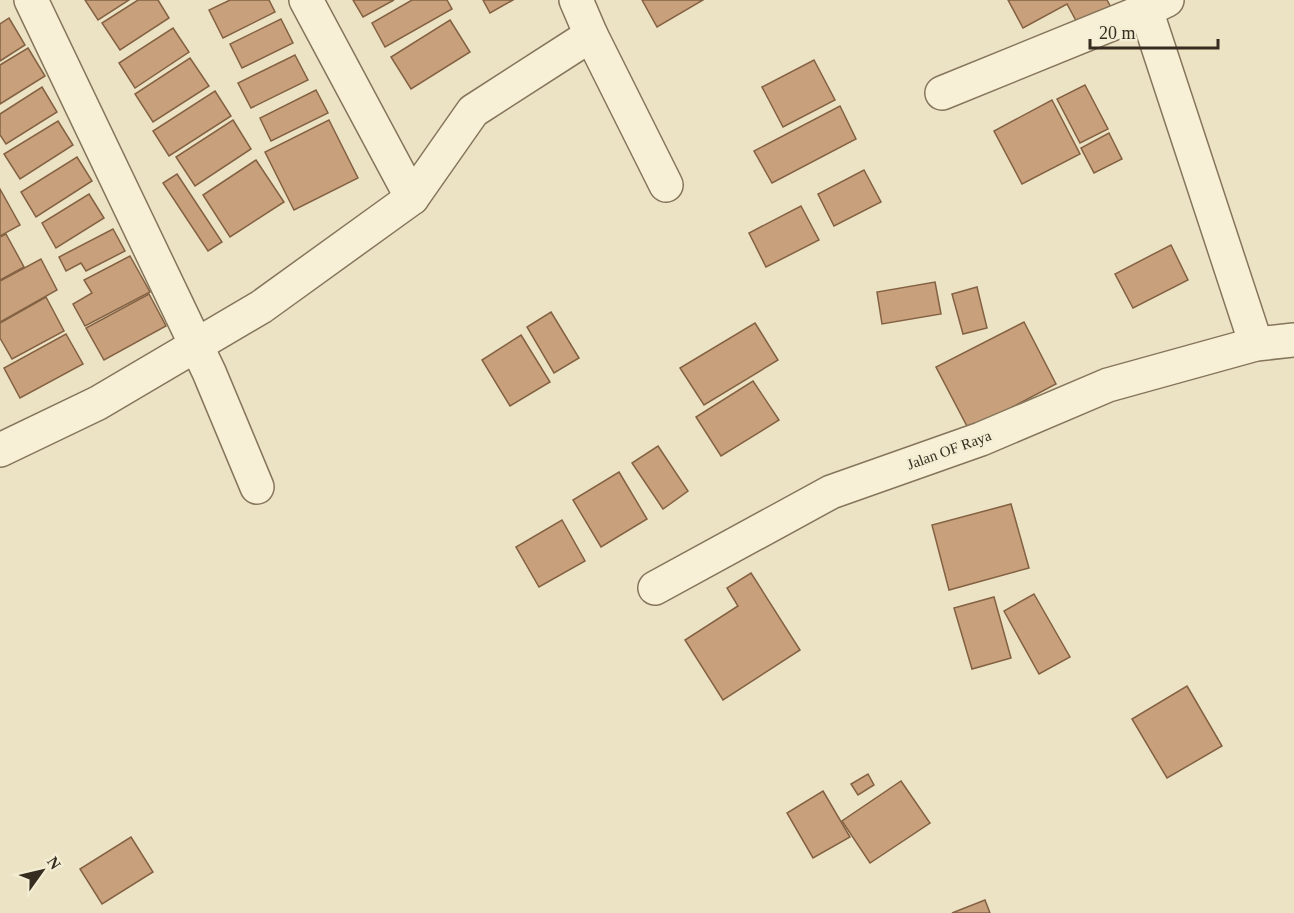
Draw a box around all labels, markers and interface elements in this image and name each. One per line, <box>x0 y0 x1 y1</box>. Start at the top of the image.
scale bar <box>1090 12 1218 50</box>
text: 20 m <box>1099 23 1136 43</box>
street label: Jalan OF Raya <box>905 427 994 473</box>
north arrow <box>12 841 72 901</box>
text: N <box>44 853 65 873</box>

